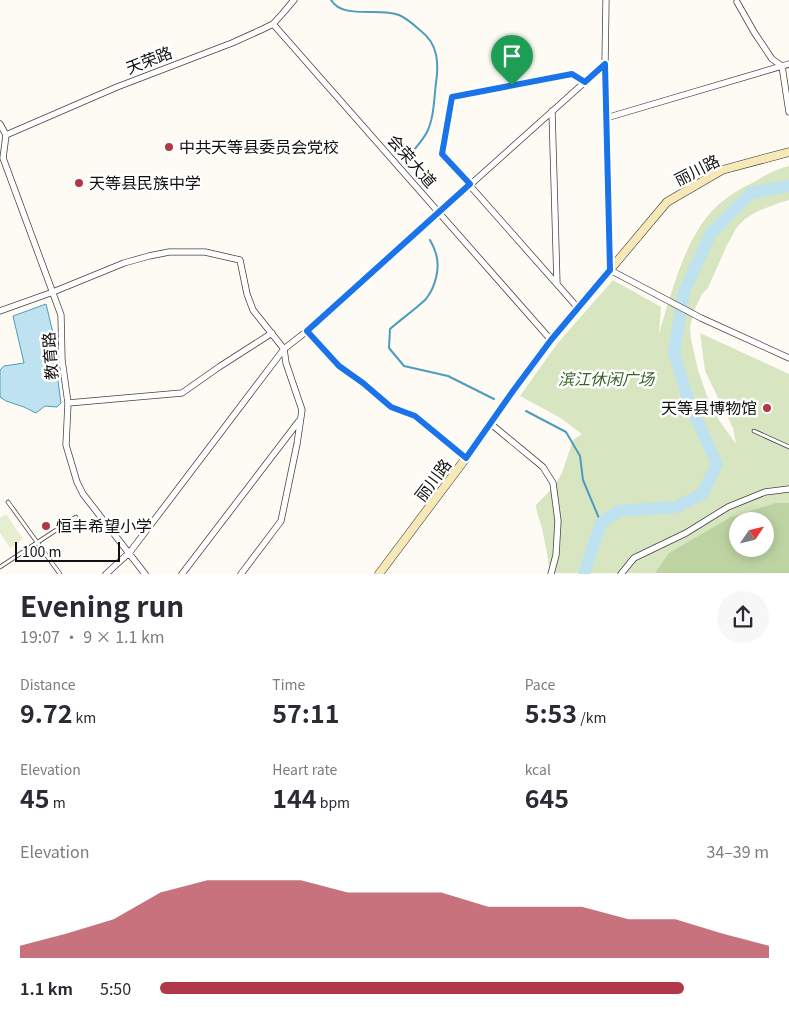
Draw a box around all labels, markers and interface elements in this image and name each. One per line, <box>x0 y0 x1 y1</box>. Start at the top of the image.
pin <box>491 35 533 86</box>
street label: 天荣路 <box>122 39 175 79</box>
icon: arrive <box>498 42 526 70</box>
street label: 会荣大道 <box>383 128 443 192</box>
place label: 中共天等县委员会党校 <box>179 134 339 158</box>
marker: 中共天等县委员会党校 <box>163 141 175 153</box>
street label: 丽川路 <box>670 148 723 191</box>
place label: 天等县民族中学 <box>89 170 201 194</box>
marker: 天等县民族中学 <box>73 177 85 189</box>
street label: 教育路 <box>35 331 63 381</box>
park label: 滨江休闲广场 <box>558 366 656 390</box>
place label: 天等县博物馆 <box>661 395 757 419</box>
marker: 天等县博物馆 <box>761 402 773 414</box>
street label: 丽川路 <box>408 453 456 506</box>
north arrow <box>729 512 774 558</box>
map controls <box>729 512 774 557</box>
place label: 恒丰希望小学 <box>56 513 152 537</box>
marker: 恒丰希望小学 <box>40 520 52 532</box>
scale bar <box>15 538 120 562</box>
text: 100 m <box>22 541 61 561</box>
text: Evening run <box>20 585 184 625</box>
button: share <box>717 591 769 643</box>
text: 19:07 · 9 × 1.1 km <box>20 624 165 648</box>
text: Distance <box>20 674 76 694</box>
text: Time <box>272 674 305 694</box>
text: Pace <box>525 674 555 694</box>
text: 9.72 <box>20 694 72 730</box>
text: 57:11 <box>272 694 339 730</box>
text: 5:53 <box>525 694 577 730</box>
text: km <box>72 707 96 727</box>
text: /km <box>577 707 606 727</box>
text: Elevation <box>20 759 81 779</box>
text: Heart rate <box>272 759 337 779</box>
text: kcal <box>525 759 551 779</box>
text: 45 <box>20 779 50 815</box>
text: 144 <box>272 779 317 815</box>
text: 645 <box>525 779 569 815</box>
text: m <box>50 792 66 812</box>
text: bpm <box>317 792 350 812</box>
text: Elevation <box>20 839 89 863</box>
text: 34–39 m <box>707 839 769 863</box>
text: 1.1 km <box>20 976 73 1000</box>
text: 5:50 <box>100 976 131 1000</box>

